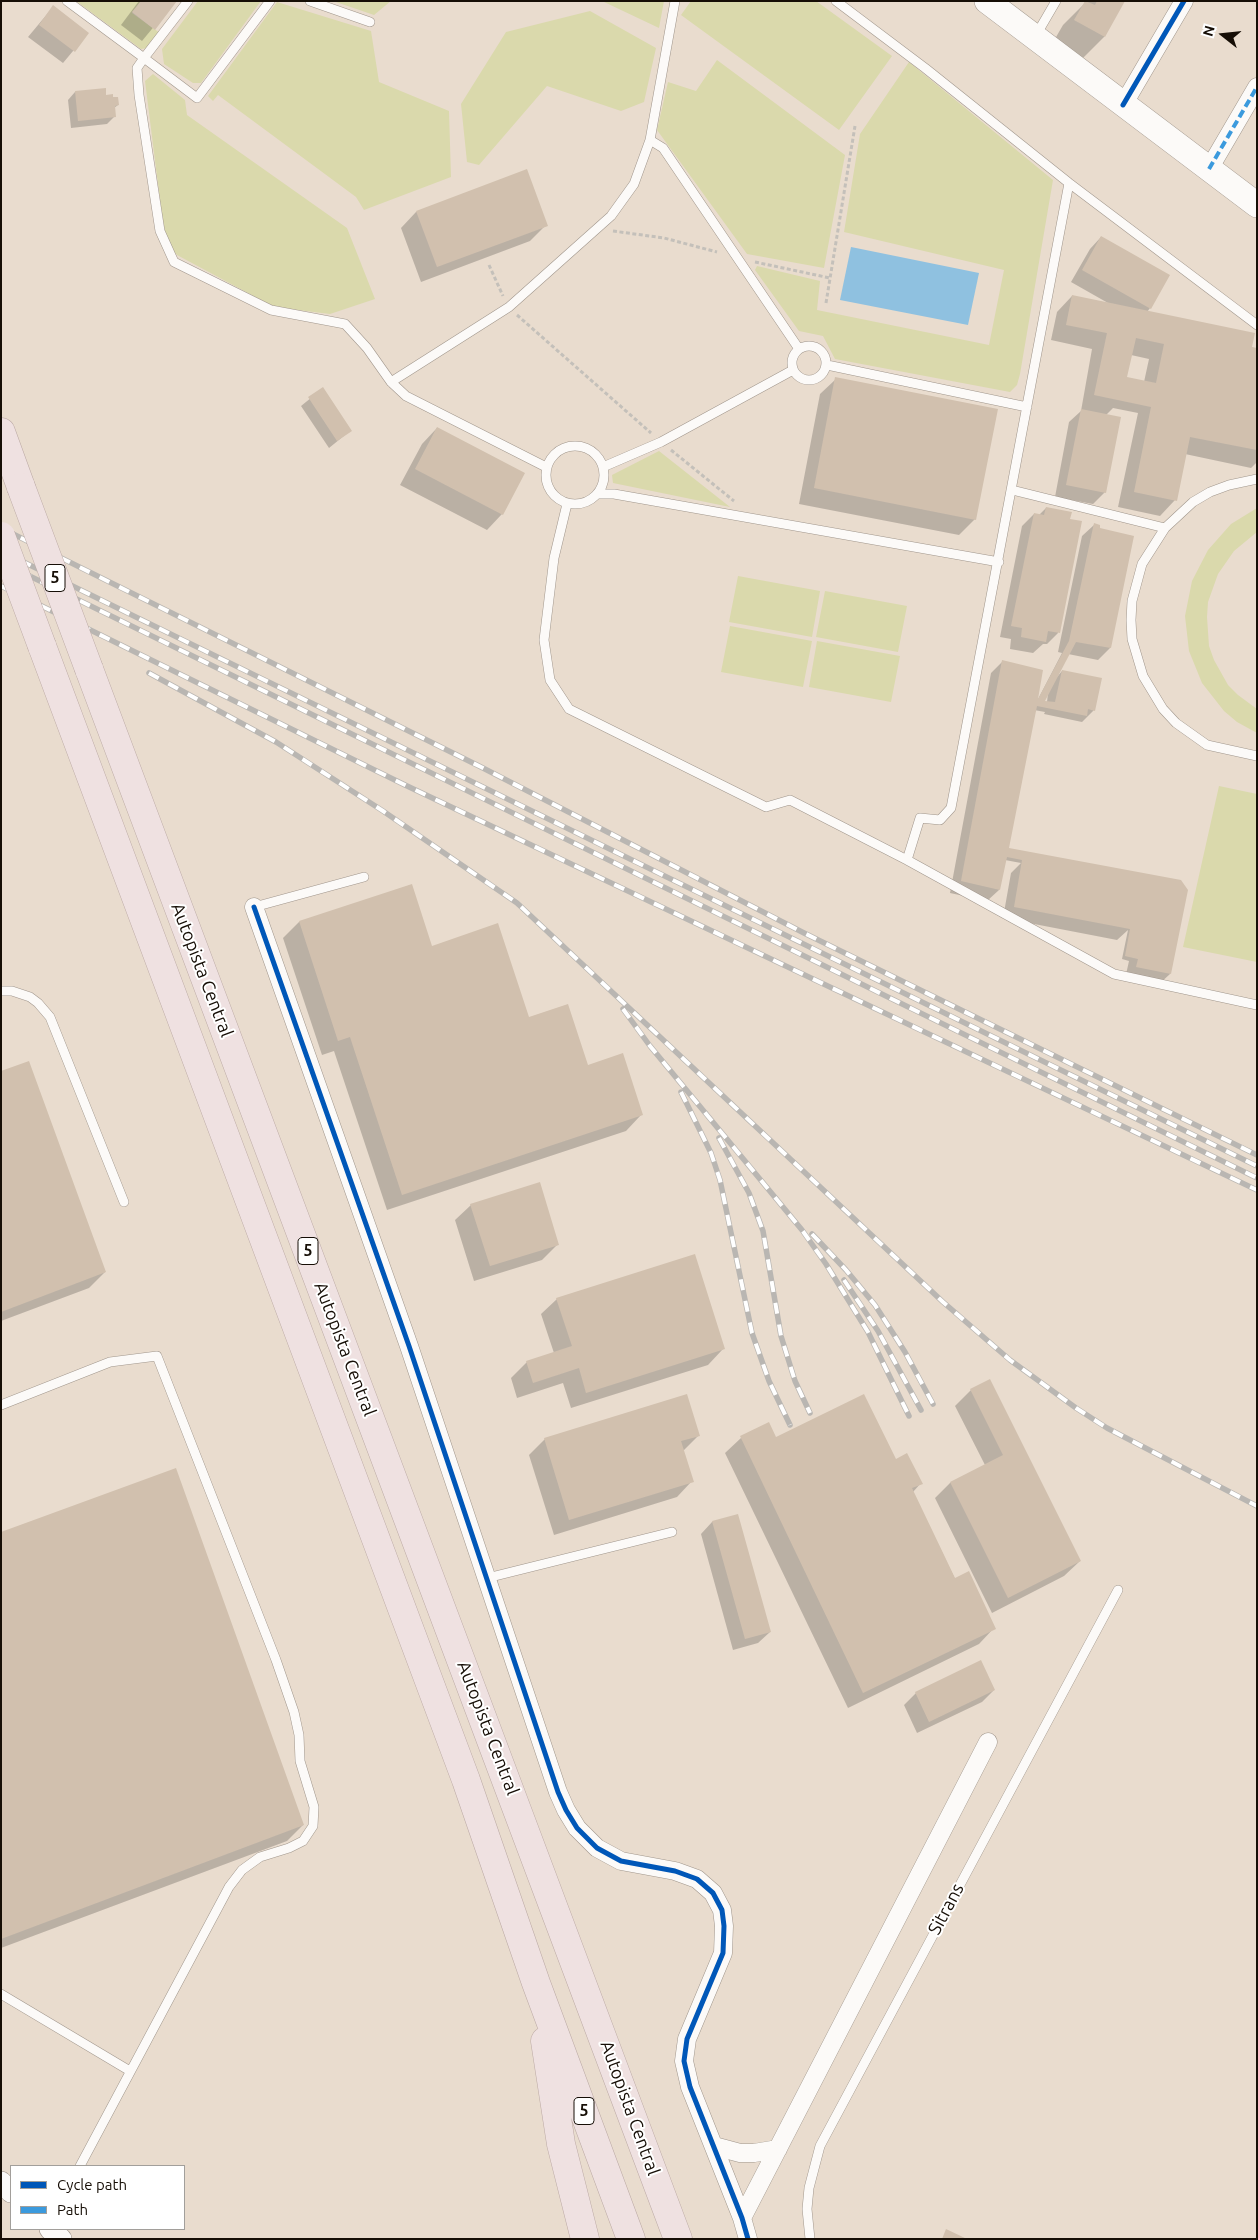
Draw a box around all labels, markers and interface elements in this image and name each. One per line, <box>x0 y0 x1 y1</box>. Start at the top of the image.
north arrow <box>1198 10 1248 60</box>
text: N <box>1199 24 1218 38</box>
road number: 5 <box>45 564 65 592</box>
street label: Autopista Central <box>167 900 237 1040</box>
road number: 5 <box>298 1238 318 1264</box>
street label: Autopista Central <box>310 1279 380 1419</box>
street label: Autopista Central <box>453 1658 523 1798</box>
street label: Sitrans <box>924 1880 968 1938</box>
street label: Autopista Central <box>596 2038 664 2178</box>
road number: 5 <box>574 2098 594 2124</box>
legend <box>10 2165 185 2230</box>
text: Cycle path <box>57 2176 127 2193</box>
text: Path <box>57 2201 88 2218</box>

